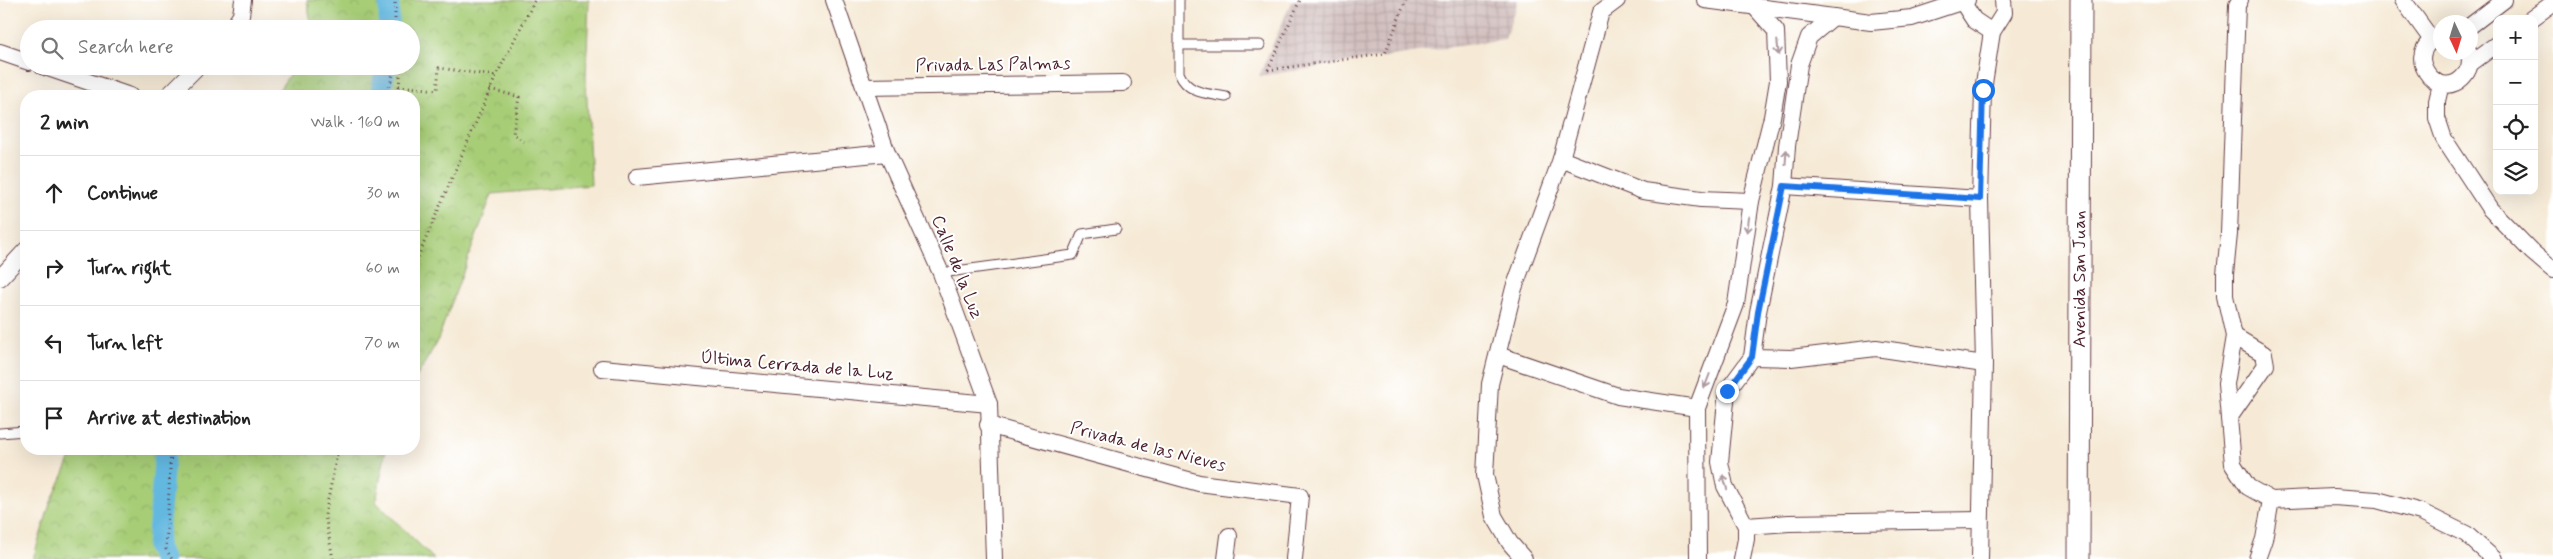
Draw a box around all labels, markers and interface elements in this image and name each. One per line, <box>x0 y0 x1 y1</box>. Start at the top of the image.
north arrow <box>2433 15 2478 60</box>
map controls <box>2493 15 2538 195</box>
button: + <box>2493 15 2538 60</box>
search box <box>20 20 420 75</box>
icon: search <box>38 34 66 62</box>
text: Search here <box>78 35 174 60</box>
one-way arrow <box>1773 40 1783 56</box>
street label: Privada Las Palmas <box>915 52 1071 78</box>
button: − <box>2493 60 2538 105</box>
route start <box>1972 79 1995 102</box>
button: locate <box>2493 105 2538 150</box>
text: 2 min <box>40 109 89 137</box>
text: Walk · 160 m <box>310 112 400 133</box>
one-way arrow <box>1781 149 1791 165</box>
button: layers <box>2493 150 2538 195</box>
icon: ahead <box>40 179 68 207</box>
text: Continue <box>87 181 158 206</box>
text: 30 m <box>367 183 400 204</box>
street label: Avenida San Juan <box>2068 210 2092 348</box>
street label: Calle de la Luz <box>925 212 989 322</box>
one-way arrow <box>1743 216 1753 232</box>
icon: right <box>40 254 68 282</box>
text: Turn right <box>87 256 171 281</box>
text: 60 m <box>366 258 400 279</box>
icon: left <box>40 329 68 357</box>
text: Turn left <box>87 331 163 356</box>
text: 70 m <box>364 333 400 354</box>
street label: Última Cerrada de la Luz <box>699 346 895 386</box>
one-way arrow <box>1702 373 1711 388</box>
route end <box>1716 380 1739 403</box>
icon: arrive <box>40 404 68 432</box>
text: Arrive at destination <box>87 406 251 431</box>
street label: Privada de las Nieves <box>1068 416 1228 478</box>
one-way arrow <box>1720 475 1729 491</box>

